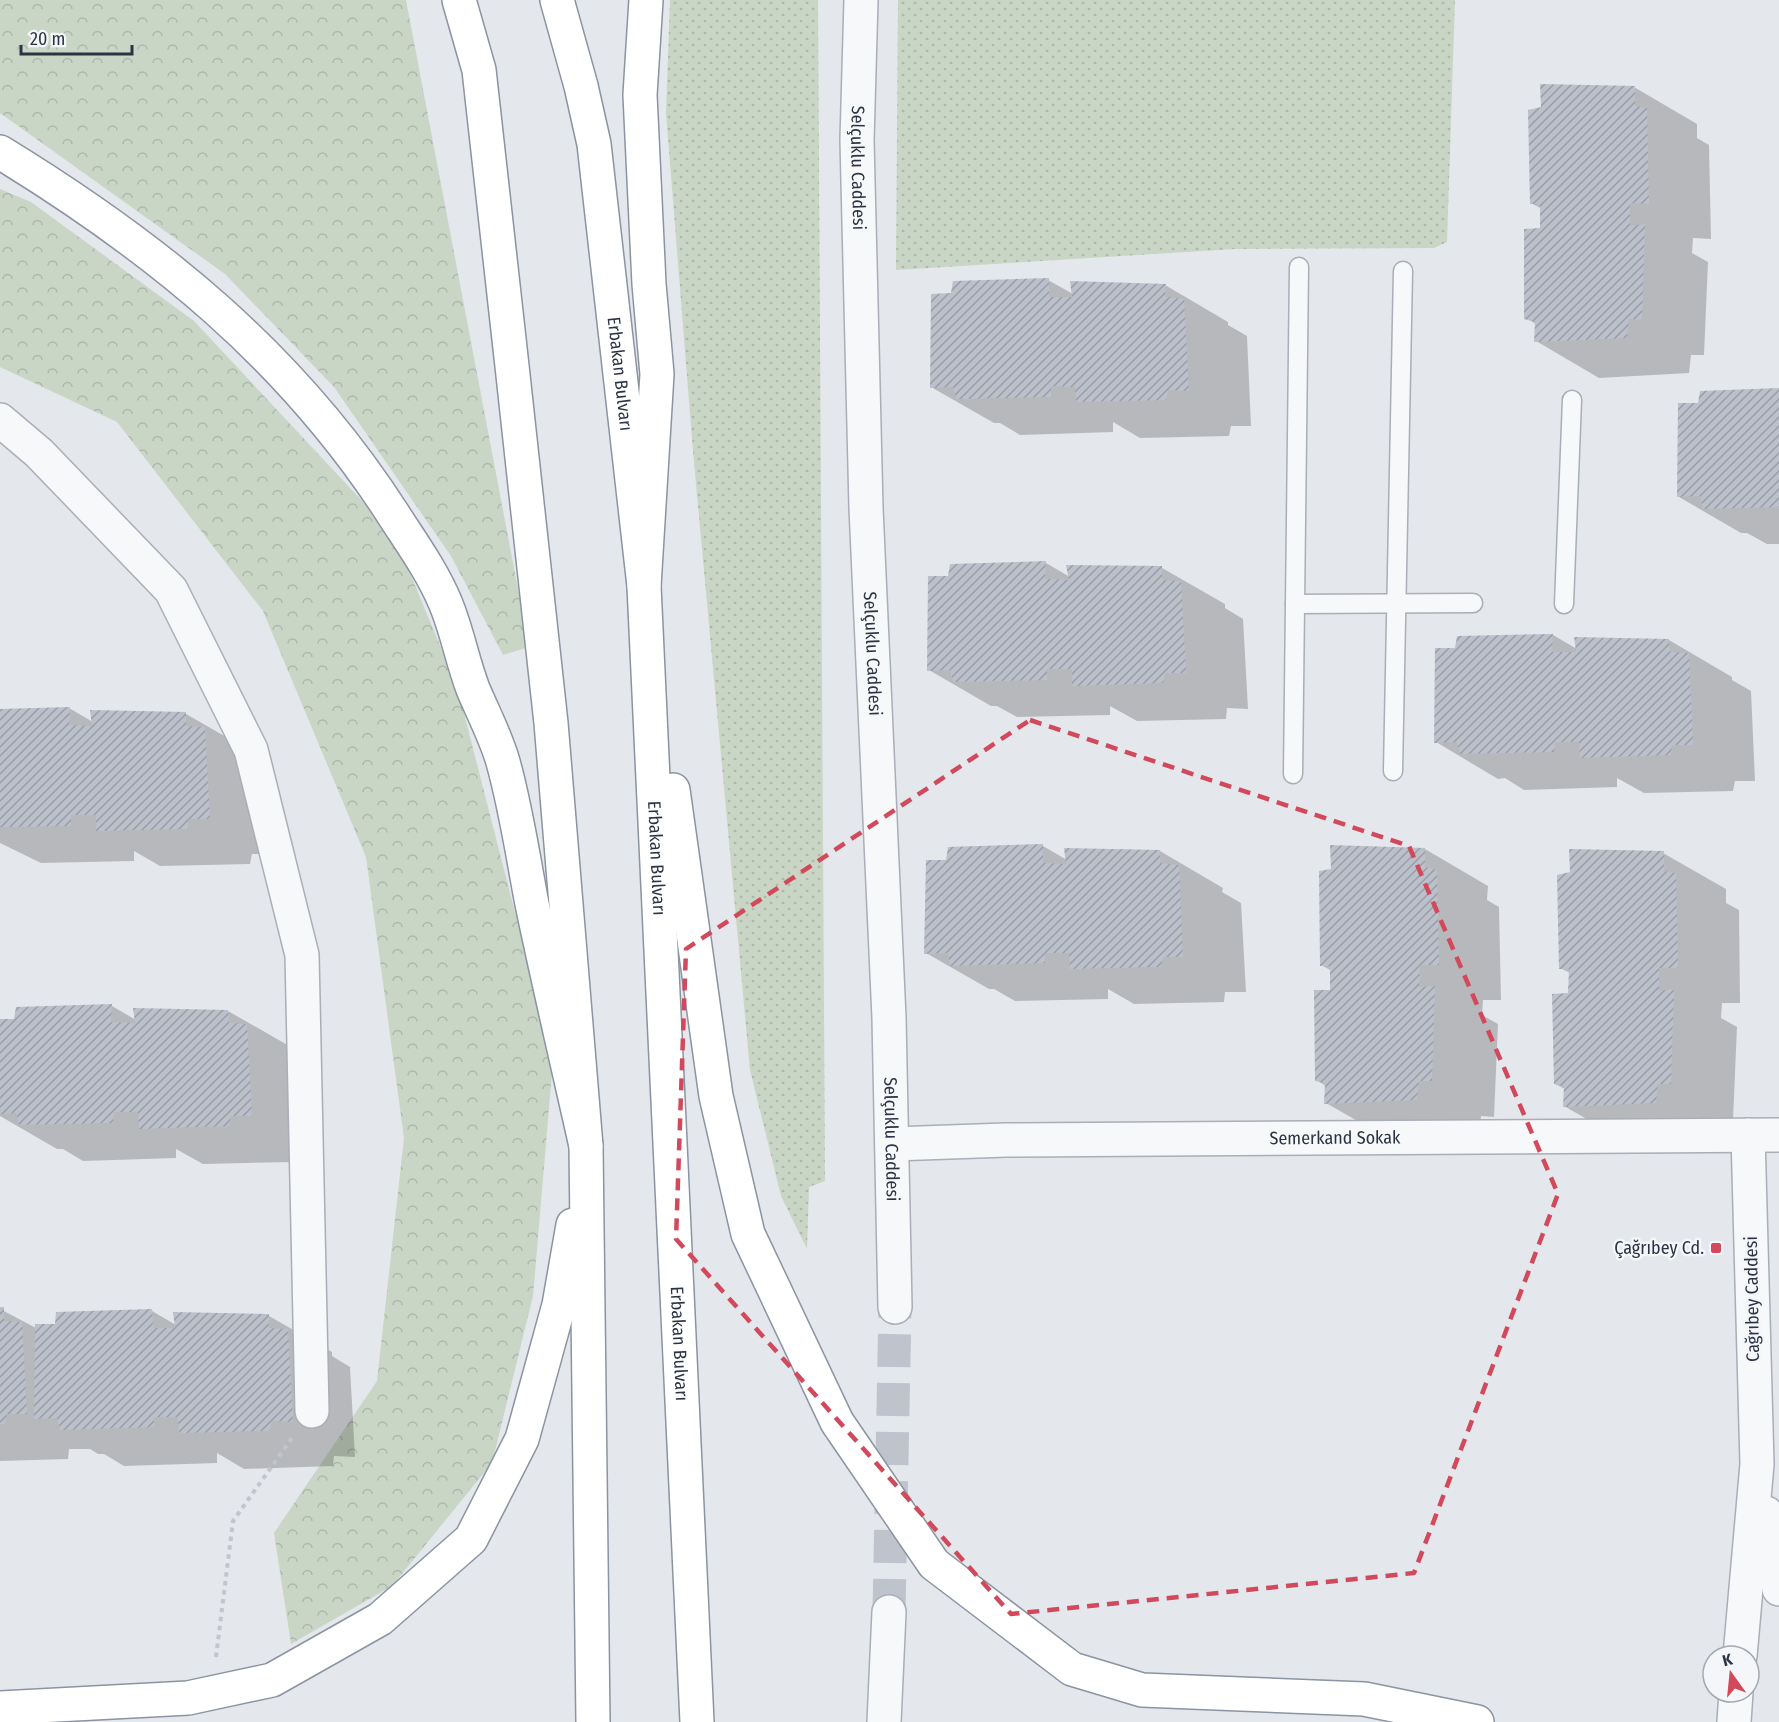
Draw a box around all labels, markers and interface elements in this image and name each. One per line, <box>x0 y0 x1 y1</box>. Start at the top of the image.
scale bar <box>21 18 132 56</box>
text: 20 m <box>30 28 65 50</box>
street label: Selçuklu Caddesi <box>846 105 870 230</box>
street label: Erbakan Bulvarı <box>603 316 637 432</box>
street label: Selçuklu Caddesi <box>859 591 886 716</box>
street label: Erbakan Bulvarı <box>643 800 670 916</box>
street label: Selçuklu Caddesi <box>879 1077 904 1202</box>
street label: Semerkand Sokak <box>1269 1126 1401 1149</box>
street label: Cağrıbey Caddesi <box>1740 1236 1764 1362</box>
place label: Çağrıbey Cd. <box>1614 1237 1704 1259</box>
marker: Çağrıbey Cd. <box>1709 1241 1723 1255</box>
street label: Erbakan Bulvarı <box>666 1286 693 1401</box>
north arrow <box>1701 1644 1761 1704</box>
text: K <box>1720 1649 1735 1670</box>

